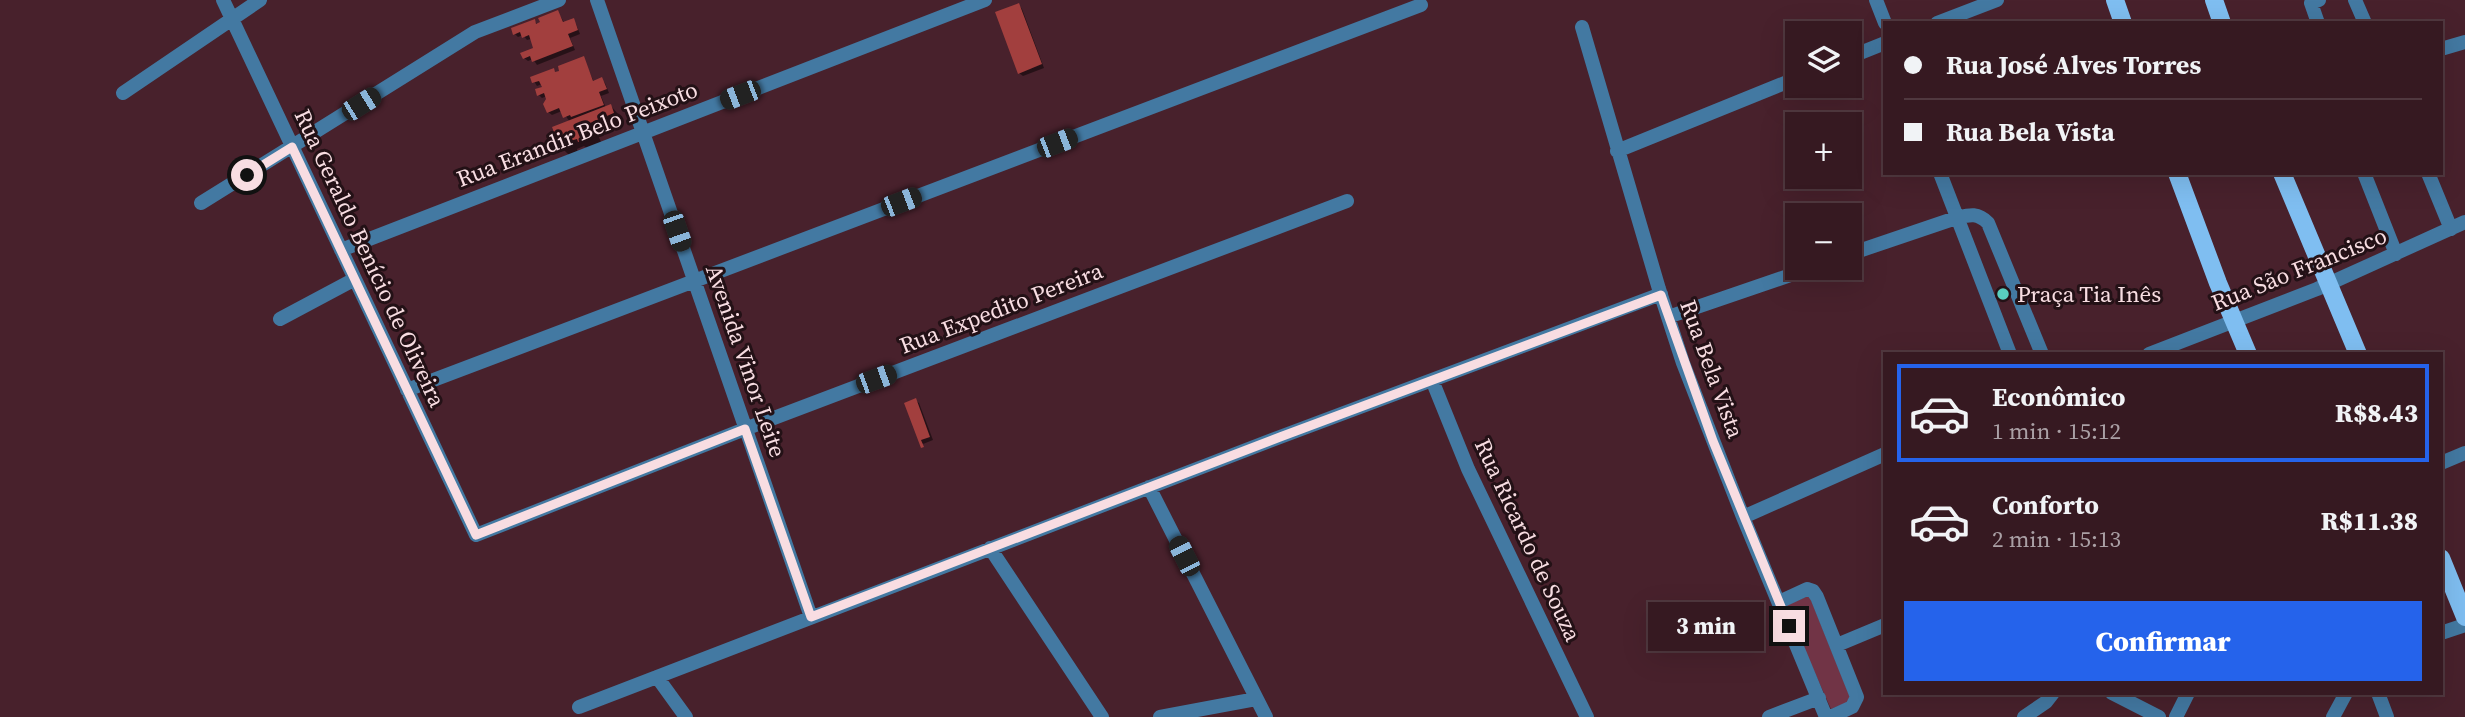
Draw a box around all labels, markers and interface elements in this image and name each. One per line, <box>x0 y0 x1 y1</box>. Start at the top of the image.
map controls <box>1785 21 1862 280</box>
button: layers <box>1785 21 1862 98</box>
text: Rua José Alves Torres <box>1946 47 2201 83</box>
street label: Rua Erandir Belo Peixoto <box>452 73 702 195</box>
car <box>717 78 764 112</box>
car <box>338 84 385 124</box>
street label: Rua Geraldo Benício de Oliveira <box>287 104 453 412</box>
button: + <box>1785 112 1862 189</box>
text: Rua Bela Vista <box>1946 114 2115 150</box>
car <box>1034 126 1081 160</box>
route start <box>231 159 263 191</box>
car <box>878 185 925 219</box>
button: − <box>1785 203 1862 280</box>
car <box>661 208 694 254</box>
street label: Rua São Francisco <box>2207 219 2391 319</box>
street label: Rua Expedito Pereira <box>895 254 1107 362</box>
street label: Avenida Vinor Leite <box>698 260 794 462</box>
place label: Praça Tia Inês <box>2017 278 2161 310</box>
marker: Praça Tia Inês <box>1995 286 2011 302</box>
street label: Rua Bela Vista <box>1672 295 1752 443</box>
car <box>853 362 900 396</box>
text: Econômico <box>1992 379 2125 415</box>
icon: car <box>1908 382 1971 445</box>
text: R$8.43 <box>2335 395 2418 431</box>
text: 1 min · 15:12 <box>1992 415 2121 447</box>
street label: Rua Ricardo de Souza <box>1467 433 1589 647</box>
text: Conforto <box>1992 487 2099 523</box>
icon: car <box>1908 490 1971 553</box>
text: R$11.38 <box>2321 503 2418 539</box>
text: 2 min · 15:13 <box>1992 523 2121 555</box>
car <box>1166 533 1203 579</box>
button: Confirmar <box>1904 601 2422 681</box>
callout: 3 min <box>1649 602 1764 650</box>
text: 3 min <box>1676 610 1736 642</box>
route end <box>1773 610 1805 642</box>

